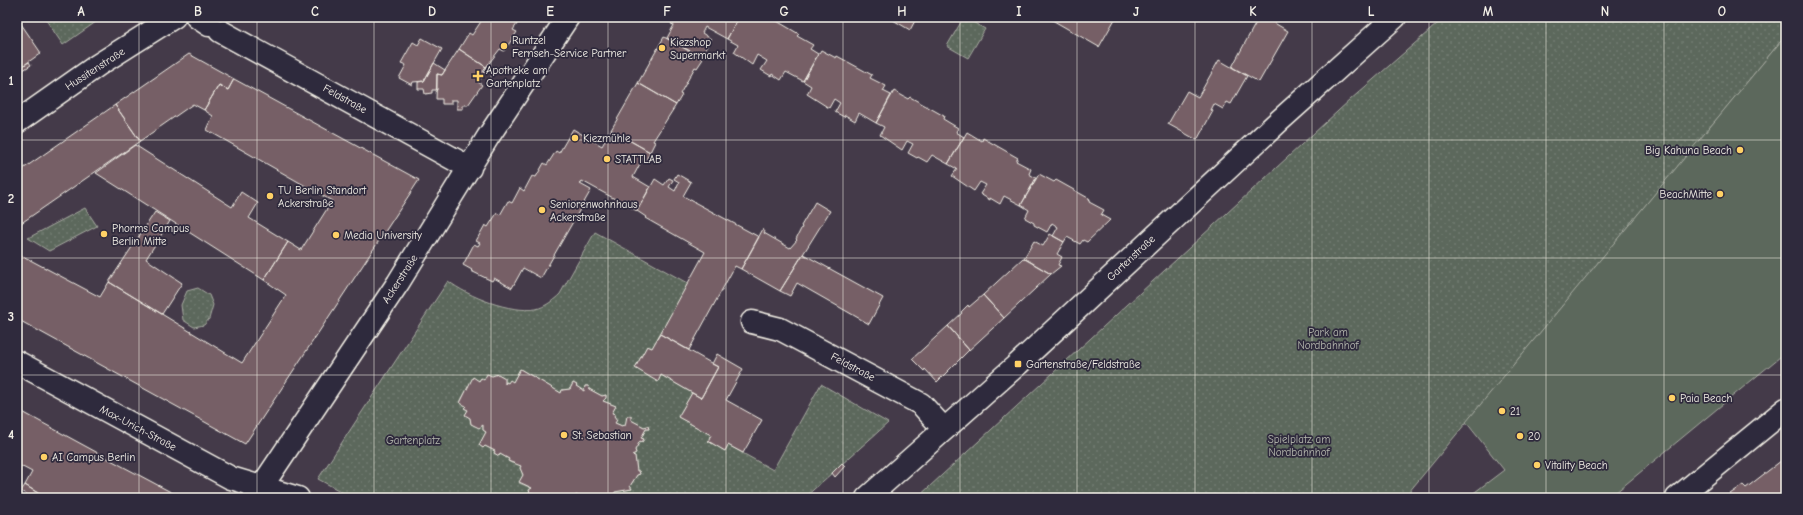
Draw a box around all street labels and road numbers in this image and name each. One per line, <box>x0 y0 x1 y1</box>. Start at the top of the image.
street label: Hussitenstraße <box>63 45 128 93</box>
street label: Feldstraße <box>321 82 370 117</box>
street label: Gartenstraße <box>1104 232 1158 284</box>
street label: Ackerstraße <box>379 252 421 306</box>
street label: Feldstraße <box>829 350 878 384</box>
street label: Max-Urich-Straße <box>97 402 179 454</box>

